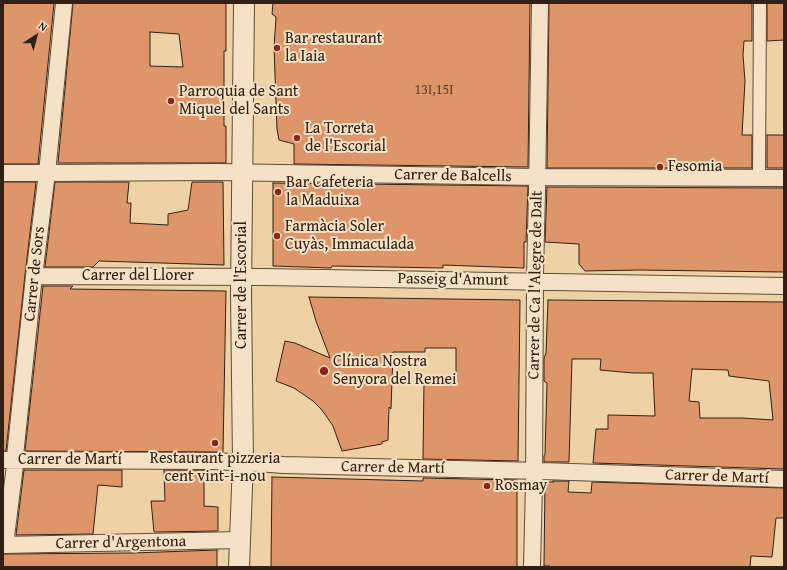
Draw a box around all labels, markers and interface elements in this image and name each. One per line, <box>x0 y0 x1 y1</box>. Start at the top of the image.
north arrow <box>16 16 56 56</box>
text: N <box>35 18 51 35</box>
place label: Bar restaurant la Iaia <box>285 29 382 67</box>
marker: Bar restaurant la Iaia <box>272 43 282 53</box>
place label: Parroquia de Sant Miquel del Sants <box>179 82 299 120</box>
house number: 13I,15I <box>415 82 453 98</box>
marker: Parroquia de Sant Miquel del Sants <box>166 96 176 106</box>
place label: La Torreta de l'Escorial <box>305 119 386 157</box>
marker: La Torreta de l'Escorial <box>292 133 302 143</box>
place label: Fesomia <box>668 157 722 177</box>
marker: Fesomia <box>655 162 665 172</box>
street label: Carrer de Balcells <box>394 165 512 187</box>
place label: Bar Cafeteria la Maduixa <box>286 173 373 211</box>
marker: Bar Cafeteria la Maduixa <box>273 187 283 197</box>
street label: Carrer de Ca l'Alegre de Dalt <box>525 190 547 380</box>
place label: Farmàcia Soler Cuyàs, Immaculada <box>285 217 414 255</box>
street label: Carrer de l'Escorial <box>232 221 252 349</box>
street label: Carrer de Sors <box>20 226 50 322</box>
marker: Farmàcia Soler Cuyàs, Immaculada <box>272 231 282 241</box>
street label: Carrer del Llorer <box>82 266 194 286</box>
street label: Passeig d'Amunt <box>397 269 509 291</box>
place label: Clínica Nostra Senyora del Remei <box>333 352 456 390</box>
marker: Clínica Nostra Senyora del Remei <box>318 365 330 377</box>
marker: Restaurant pizzeria cent vint-i-nou <box>210 438 220 448</box>
place label: Restaurant pizzeria cent vint-i-nou <box>150 449 280 487</box>
street label: Carrer de Martí <box>18 450 122 470</box>
street label: Carrer de Martí <box>341 457 445 479</box>
street label: Carrer de Martí <box>665 466 769 488</box>
place label: Rosmay <box>495 476 547 496</box>
marker: Rosmay <box>482 481 492 491</box>
street label: Carrer d'Argentona <box>56 532 186 554</box>

